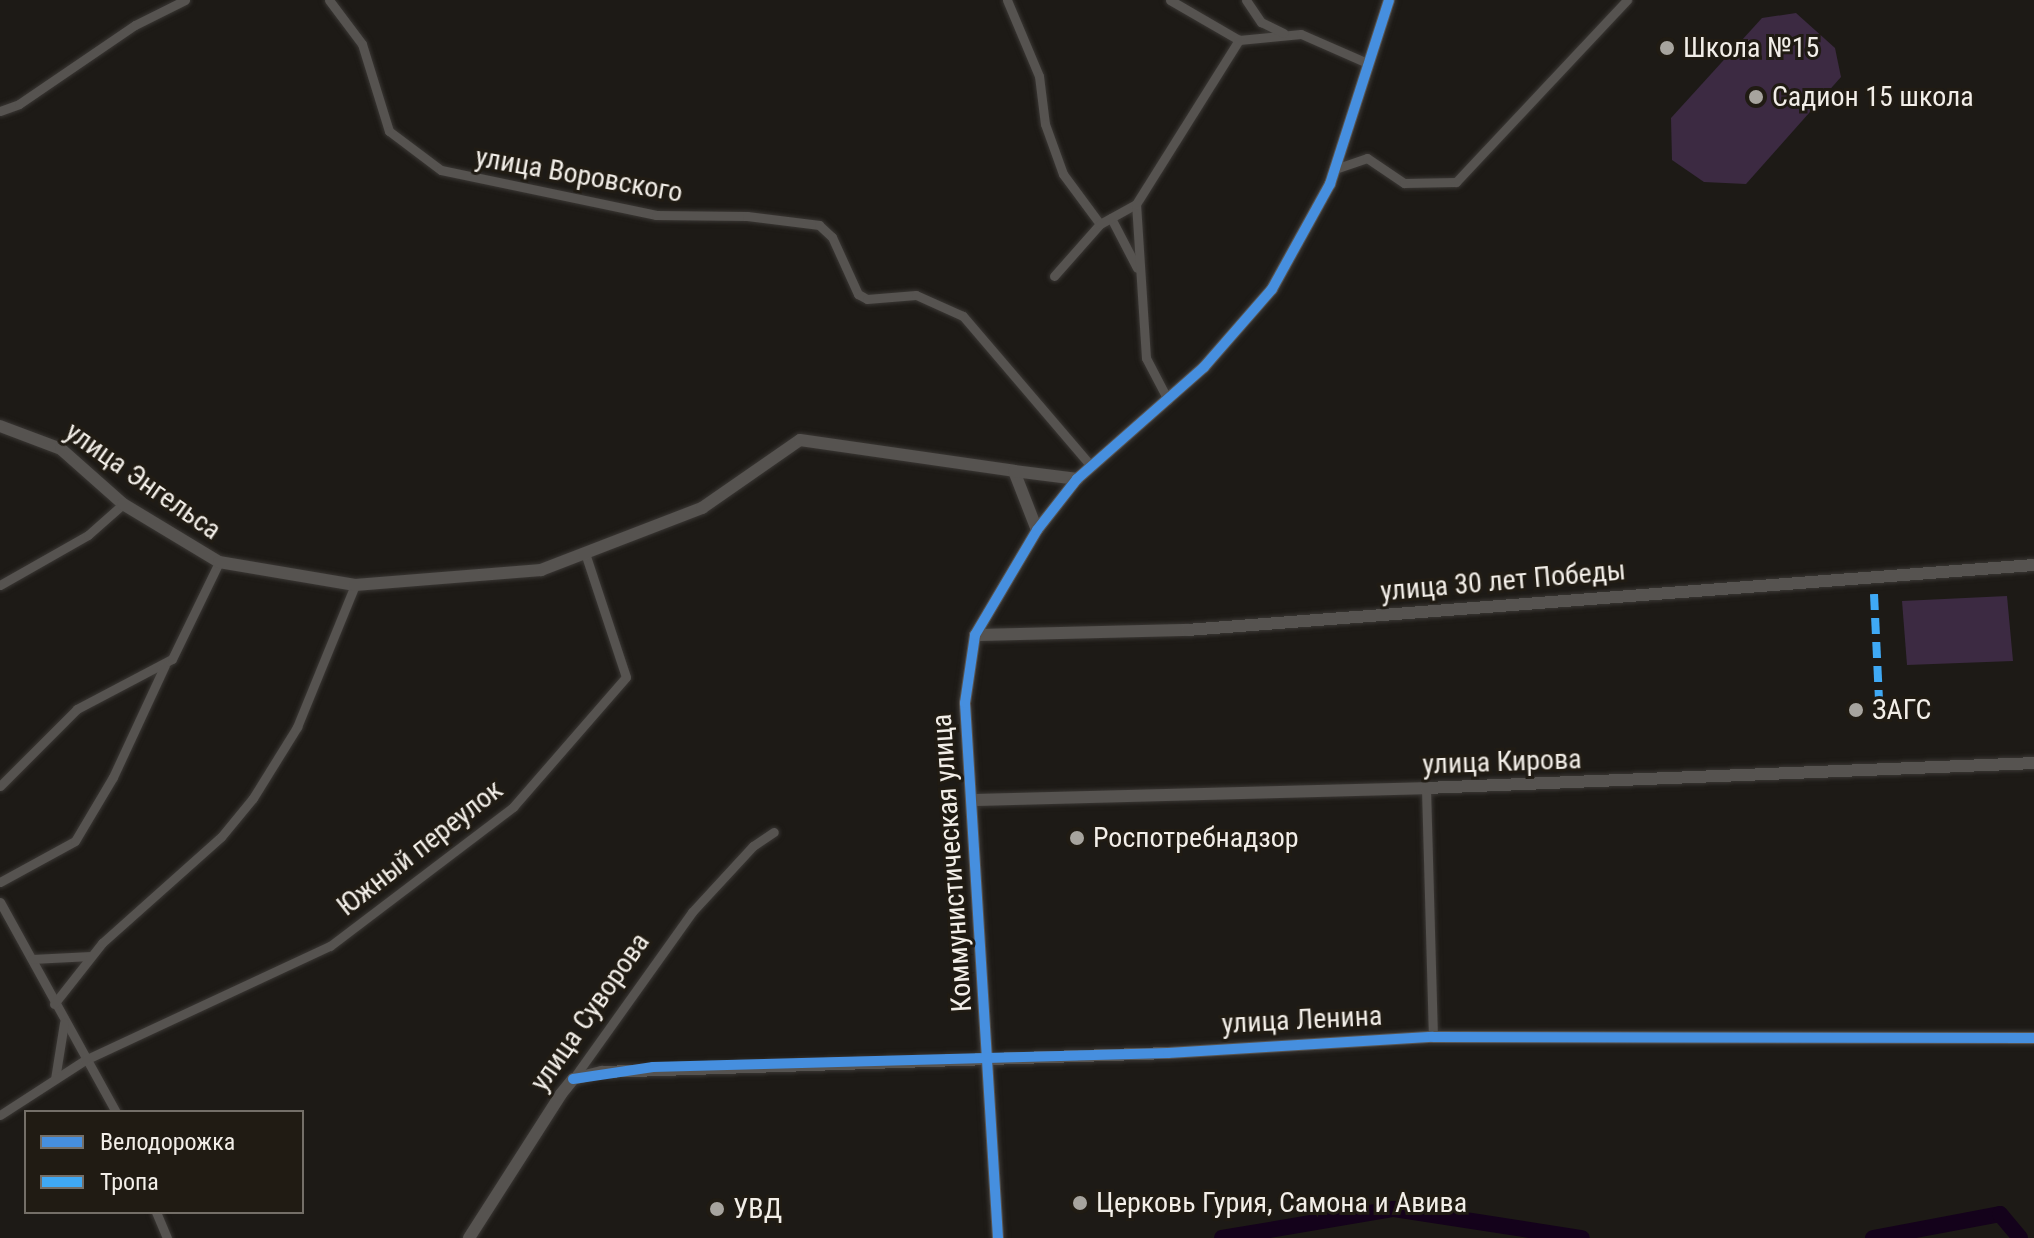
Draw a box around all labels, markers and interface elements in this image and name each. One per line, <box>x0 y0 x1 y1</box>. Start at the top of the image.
place label: Школа №15 <box>1683 31 1819 65</box>
marker: Школа №15 <box>1658 39 1676 57</box>
place label: Садион 15 школа <box>1772 80 1974 114</box>
marker: Садион 15 школа <box>1747 88 1765 106</box>
street label: улица Воровского <box>473 140 685 210</box>
street label: улица Энгельса <box>59 415 227 547</box>
street label: улица 30 лет Победы <box>1379 554 1627 608</box>
place label: ЗАГС <box>1872 693 1931 727</box>
marker: ЗАГС <box>1847 701 1865 719</box>
street label: Коммунистическая улица <box>925 713 979 1013</box>
street label: улица Кирова <box>1422 742 1582 782</box>
street label: Южный переулок <box>330 773 510 923</box>
place label: Роспотребнадзор <box>1093 821 1299 855</box>
marker: Роспотребнадзор <box>1068 829 1086 847</box>
street label: улица Суворова <box>523 926 657 1098</box>
street label: улица Ленина <box>1221 999 1383 1041</box>
legend <box>24 1110 304 1214</box>
text: Велодорожка <box>100 1128 235 1156</box>
text: Тропа <box>100 1168 159 1196</box>
place label: Церковь Гурия, Самона и Авива <box>1096 1186 1467 1220</box>
place label: УВД <box>733 1192 782 1226</box>
marker: Церковь Гурия, Самона и Авива <box>1071 1194 1089 1212</box>
marker: УВД <box>708 1200 726 1218</box>

